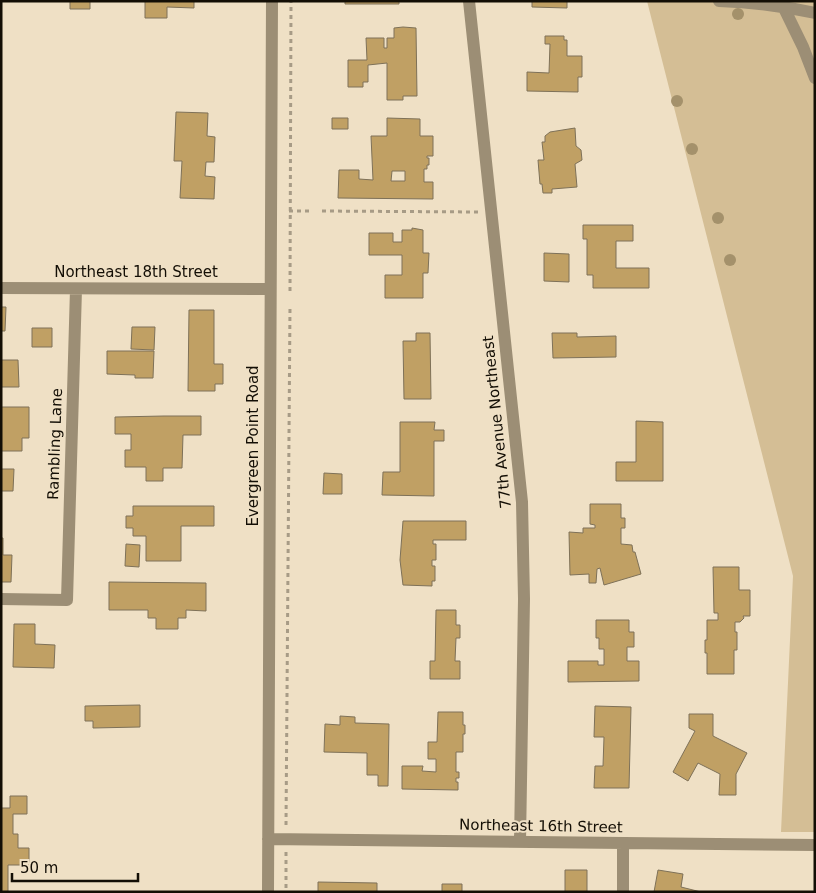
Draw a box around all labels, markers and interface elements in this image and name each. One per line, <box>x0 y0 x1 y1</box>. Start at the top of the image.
street label: Northeast 18th Street <box>54 263 218 281</box>
street label: 77th Avenue Northeast <box>479 335 515 509</box>
street label: Evergreen Point Road <box>244 365 262 527</box>
street label: Rambling Lane <box>44 388 66 500</box>
street label: Northeast 16th Street <box>459 816 623 836</box>
scale bar <box>12 850 139 882</box>
text: 50 m <box>20 859 58 877</box>

